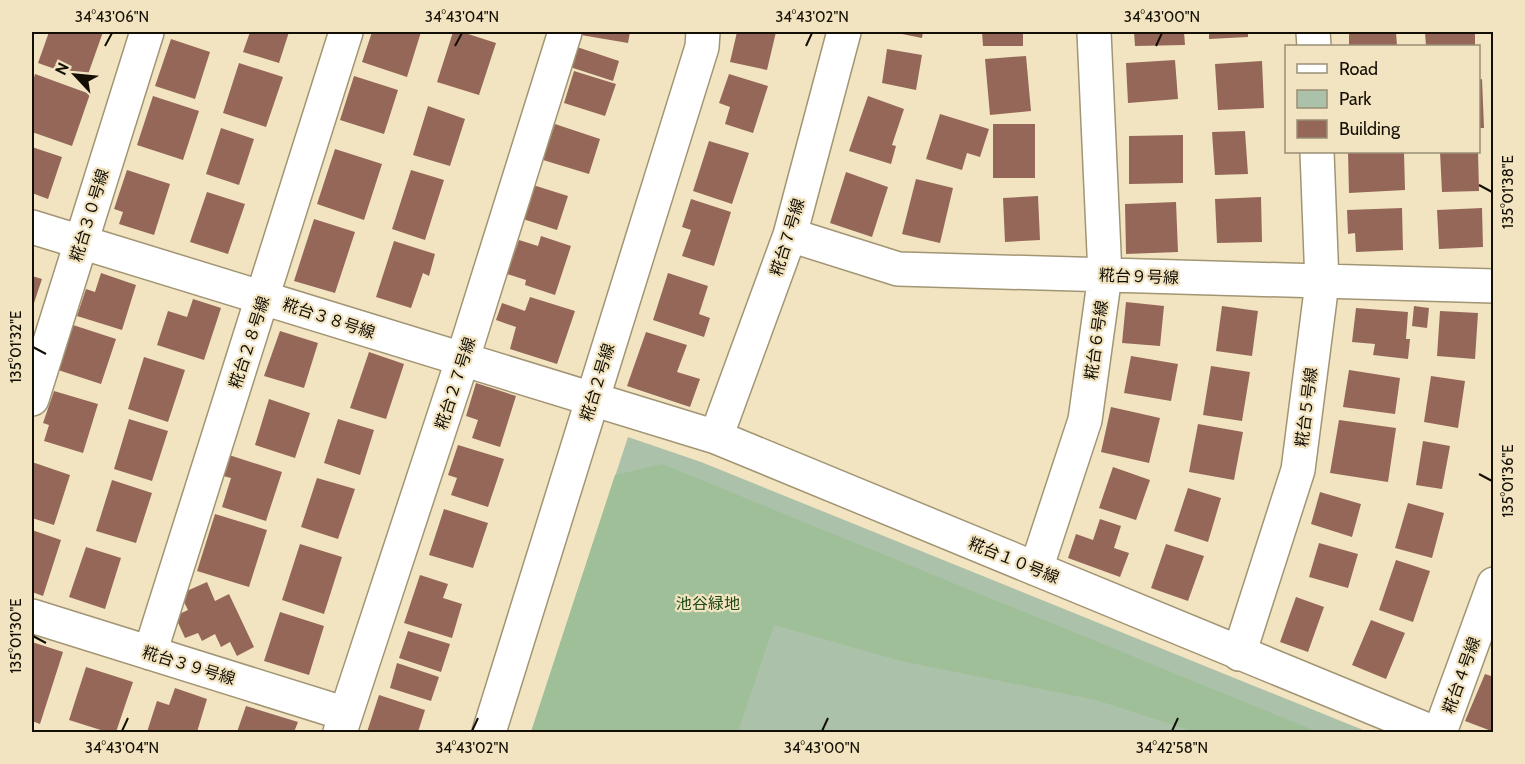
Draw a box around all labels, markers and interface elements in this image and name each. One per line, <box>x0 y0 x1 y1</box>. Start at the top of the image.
text: 34°43'06"N <box>75 8 149 26</box>
text: 34°43'04"N <box>425 8 499 26</box>
text: 34°43'02"N <box>775 8 849 26</box>
text: 34°43'00"N <box>1124 8 1200 26</box>
north arrow <box>45 45 105 105</box>
legend <box>1285 45 1480 153</box>
text: Road <box>1339 58 1378 80</box>
text: N <box>51 59 73 78</box>
text: Park <box>1339 88 1372 110</box>
text: Building <box>1339 118 1401 140</box>
text: 135°01'38"E <box>1499 155 1517 229</box>
street label: 糀台３０号線 <box>66 166 113 264</box>
street label: 糀台７号線 <box>767 196 808 278</box>
street label: 糀台９号線 <box>1099 266 1179 287</box>
street label: 糀台２８号線 <box>226 294 273 391</box>
street label: 糀台３８号線 <box>280 295 377 342</box>
street label: 糀台６号線 <box>1082 299 1111 381</box>
text: 135°01'32"E <box>7 311 25 383</box>
street label: 糀台２７号線 <box>432 335 479 432</box>
street label: 糀台２号線 <box>577 341 618 423</box>
street label: 糀台５号線 <box>1292 366 1321 448</box>
text: 135°01'36"E <box>1499 444 1517 518</box>
street label: 糀台１０号線 <box>966 534 1062 587</box>
park label: 池谷緑地 <box>676 594 740 613</box>
text: 135°01'30"E <box>7 598 25 674</box>
street label: 糀台４号線 <box>1439 634 1484 716</box>
street label: 糀台３９号線 <box>140 642 238 689</box>
text: 34°43'04"N <box>85 739 159 757</box>
text: 34°43'02"N <box>435 739 509 757</box>
text: 34°43'00"N <box>784 739 860 757</box>
text: 34°42'58"N <box>1136 739 1208 757</box>

